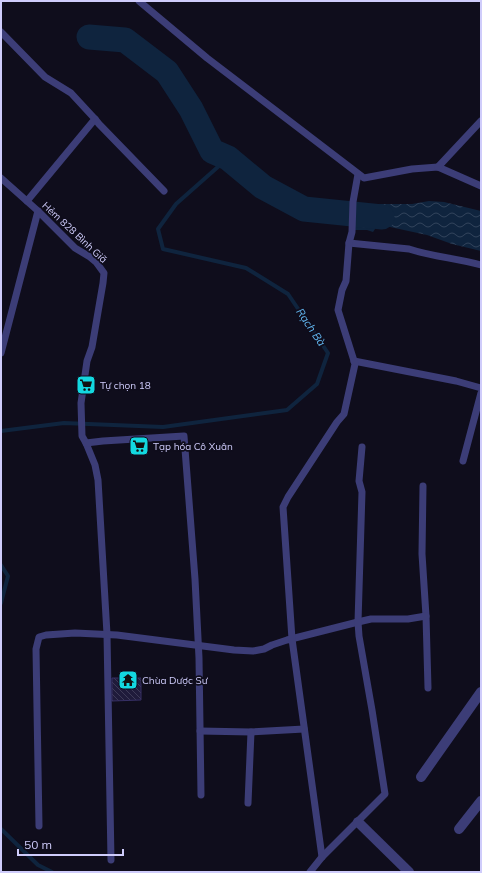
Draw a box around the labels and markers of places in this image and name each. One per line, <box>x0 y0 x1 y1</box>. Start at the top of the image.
supermarket icon: Tự chọn 18 <box>75 374 97 396</box>
place label: Tự chọn 18 <box>100 379 151 392</box>
supermarket icon: Tạp hóa Cô Xuân <box>128 435 150 457</box>
place label: Tạp hóa Cô Xuân <box>153 440 233 453</box>
temple icon: Chùa Dược Sư <box>117 669 139 691</box>
place label: Chùa Dược Sư <box>142 674 209 687</box>

